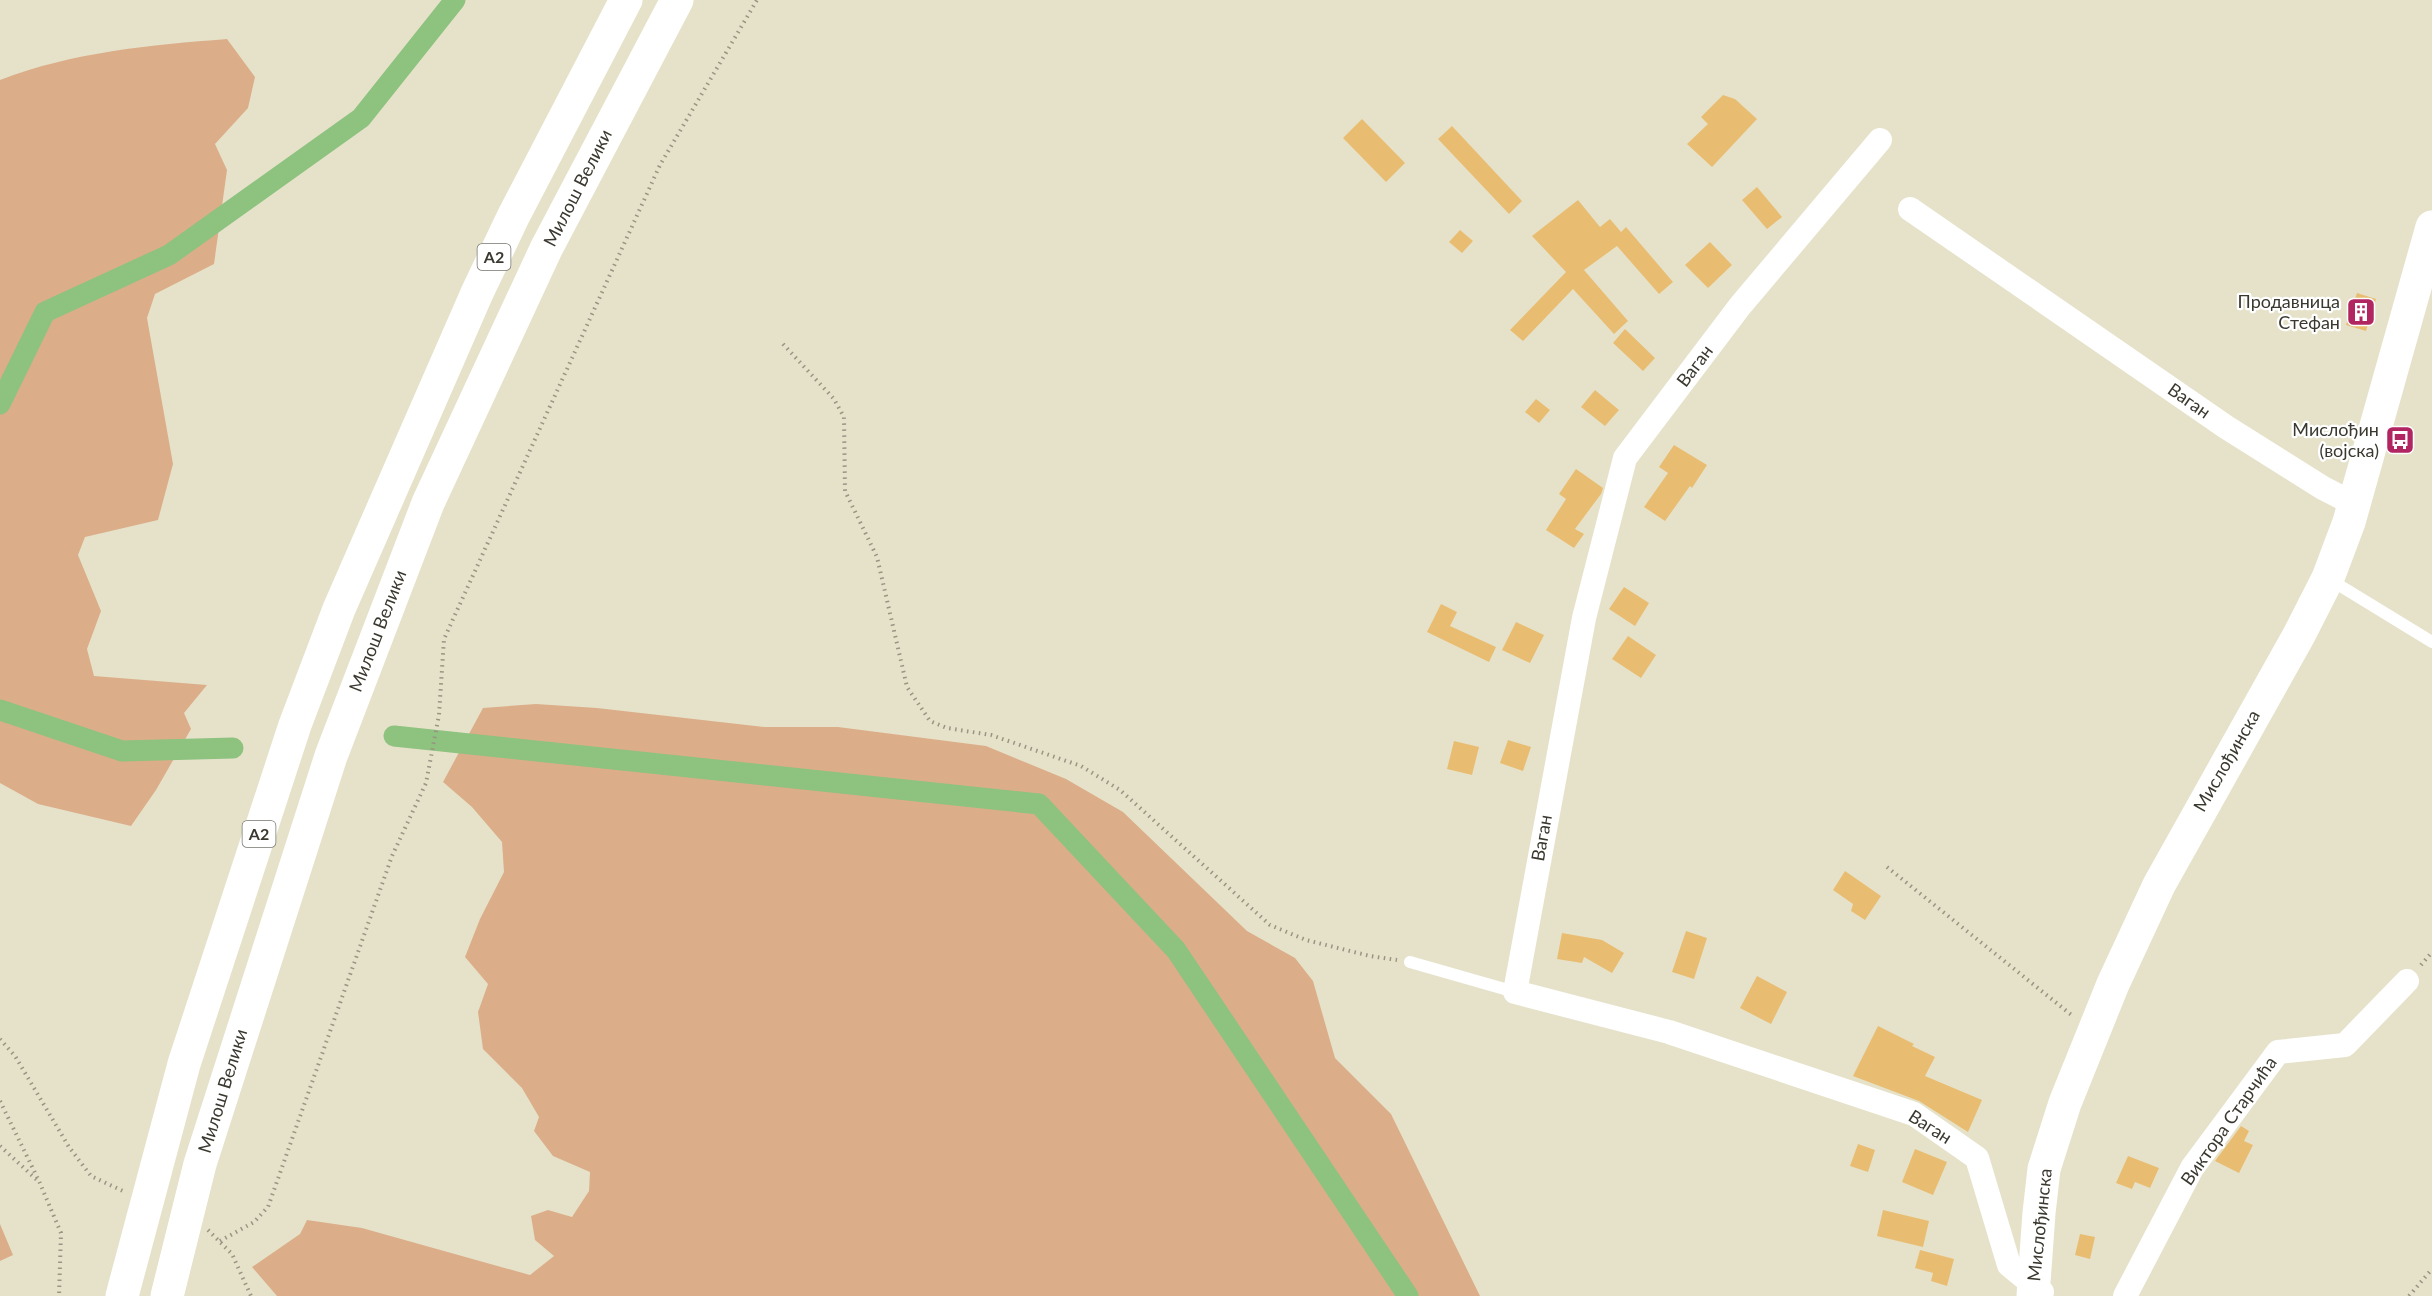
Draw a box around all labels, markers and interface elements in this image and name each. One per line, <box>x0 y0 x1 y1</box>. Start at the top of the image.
street label: Милош Велики <box>538 125 616 250</box>
road number: A2 <box>478 244 510 270</box>
place label: Продавница Стефан <box>2238 290 2340 333</box>
building icon: Продавница Стефан <box>2345 296 2377 328</box>
street label: Ваган <box>1671 340 1717 391</box>
street label: Ваган <box>2164 378 2215 423</box>
place label: Мислођин (војска) <box>2292 418 2379 461</box>
bus stop icon: Мислођин (војска) <box>2384 424 2416 456</box>
street label: Милош Велики <box>344 567 410 695</box>
street label: Мислођинска <box>2188 706 2264 815</box>
street label: Ваган <box>1526 813 1556 863</box>
road number: A2 <box>242 821 276 847</box>
street label: Милош Велики <box>193 1026 251 1155</box>
street label: Виктора Старчића <box>2176 1052 2281 1189</box>
street label: Ваган <box>1905 1104 1956 1148</box>
street label: Мислођинска <box>2022 1167 2056 1283</box>

